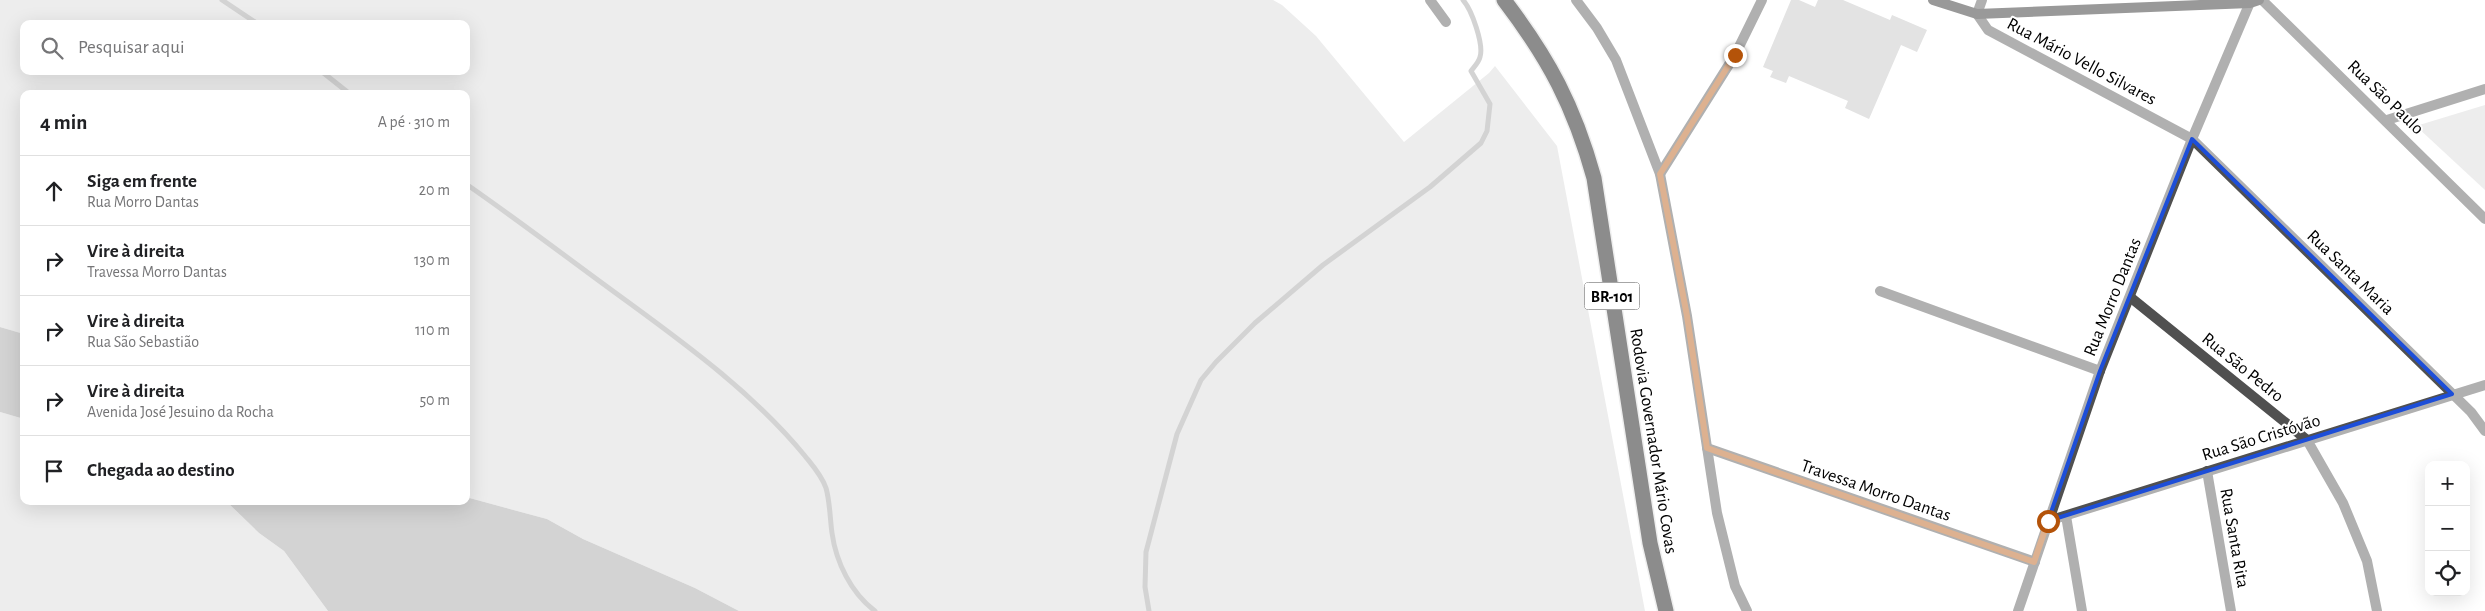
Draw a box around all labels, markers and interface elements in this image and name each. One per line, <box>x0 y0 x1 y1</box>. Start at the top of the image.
street label: Rua Mário Vello Silvares <box>2004 15 2159 109</box>
search box <box>20 20 470 75</box>
icon: search <box>38 34 66 62</box>
text: Pesquisar aqui <box>78 38 184 57</box>
route end <box>1724 44 1747 67</box>
street label: Rua São Paulo <box>2344 57 2427 138</box>
text: 4 min <box>40 112 87 133</box>
text: A pé · 310 m <box>378 114 450 130</box>
text: Siga em frente <box>87 172 197 191</box>
icon: ahead <box>40 177 68 205</box>
text: 20 m <box>419 182 450 198</box>
text: Rua Morro Dantas <box>87 194 199 210</box>
street label: Rua Santa Maria <box>2303 227 2397 319</box>
street label: Rua Morro Dantas <box>2081 236 2145 359</box>
text: Vire à direita <box>87 242 185 261</box>
icon: right <box>40 247 68 275</box>
text: 130 m <box>414 252 450 268</box>
text: Travessa Morro Dantas <box>87 264 227 280</box>
road number: BR-101 <box>1584 282 1640 310</box>
text: Vire à direita <box>87 312 185 331</box>
icon: right <box>40 317 68 345</box>
text: 110 m <box>415 322 450 338</box>
street label: Rodovia Governador Mário Covas <box>1626 327 1680 555</box>
street label: Rua São Pedro <box>2198 330 2287 406</box>
text: Rua São Sebastião <box>87 334 199 350</box>
text: Vire à direita <box>87 382 185 401</box>
icon: right <box>40 387 68 415</box>
text: 50 m <box>419 392 450 408</box>
text: Avenida José Jesuino da Rocha <box>87 404 274 420</box>
street label: Rua São Cristóvão <box>2200 411 2323 465</box>
icon: arrive <box>40 457 68 485</box>
street label: Travessa Morro Dantas <box>1798 457 1953 525</box>
text: Chegada ao destino <box>87 461 235 480</box>
map controls <box>2425 461 2470 596</box>
button: + <box>2425 461 2470 506</box>
street label: Rua Santa Rita <box>2216 487 2252 590</box>
button: − <box>2425 506 2470 551</box>
route start <box>2037 510 2060 533</box>
button: locate <box>2425 551 2470 596</box>

